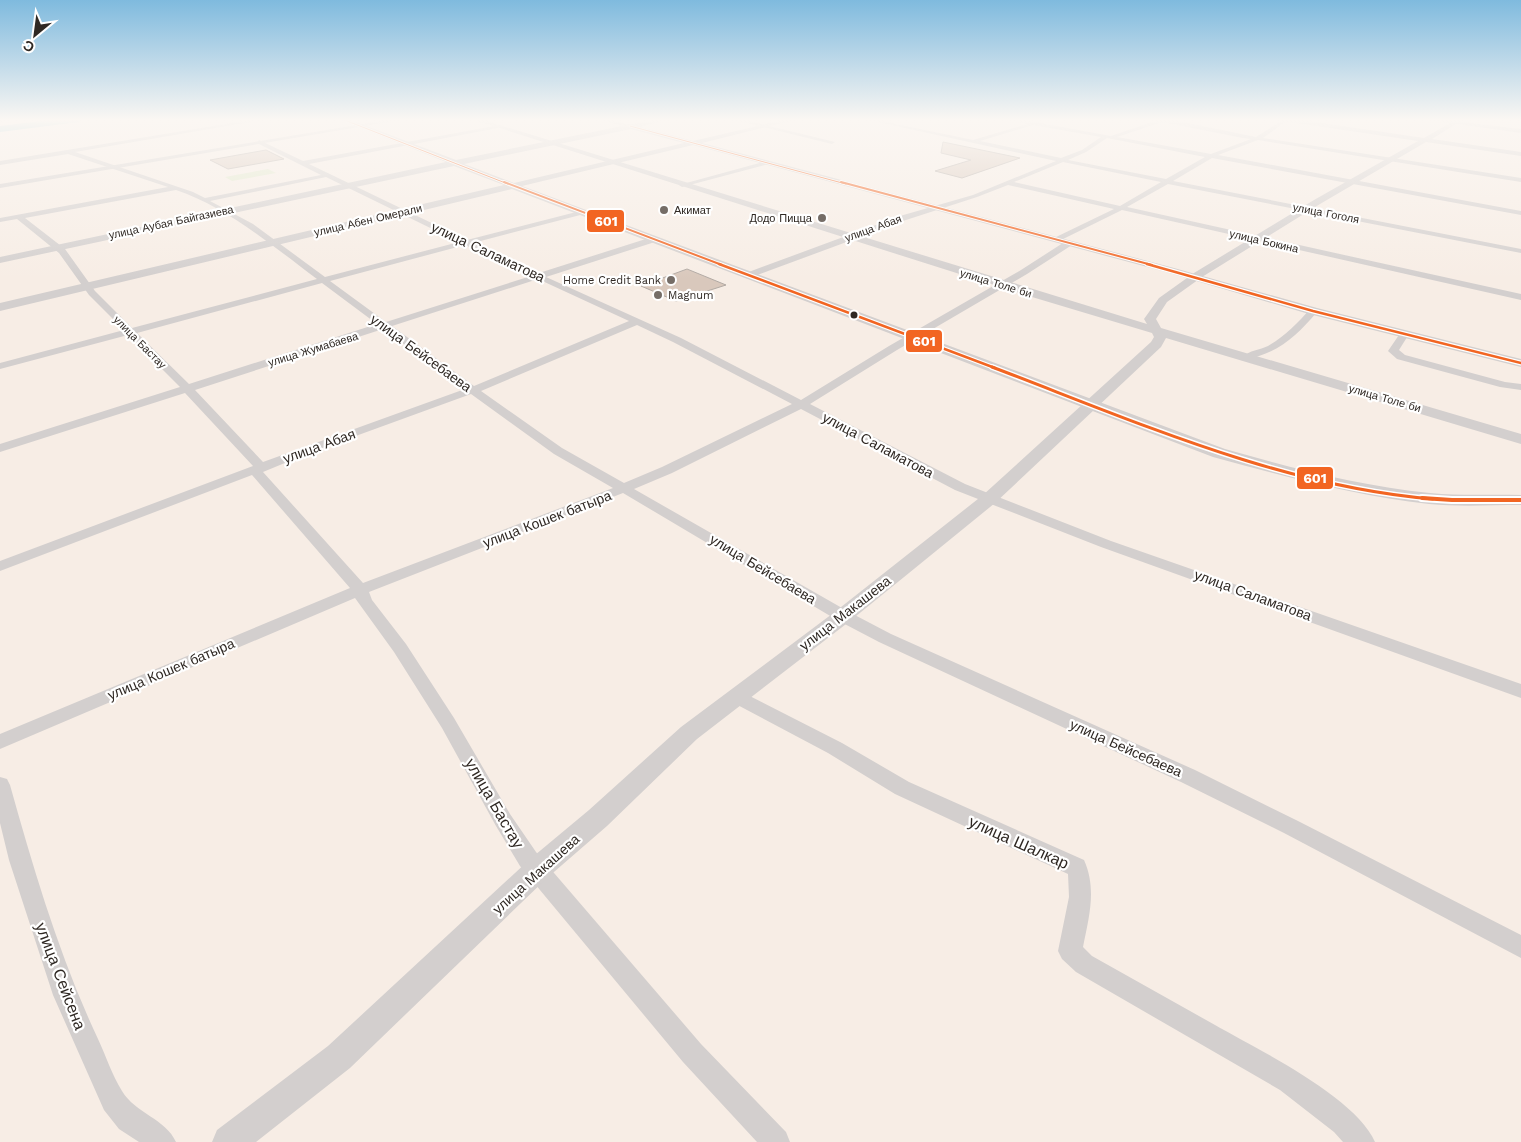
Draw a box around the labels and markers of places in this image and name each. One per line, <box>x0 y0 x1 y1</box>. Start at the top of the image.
marker: Акимат <box>658 204 670 216</box>
place label: Акимат <box>674 204 711 217</box>
place label: Додо Пицца <box>749 212 813 225</box>
marker: Додо Пицца <box>816 212 828 224</box>
place label: Home Credit Bank <box>563 274 661 287</box>
marker: Home Credit Bank <box>665 274 677 286</box>
marker: Magnum <box>652 289 664 301</box>
place label: Magnum <box>668 289 714 302</box>
unlabelled marker <box>849 310 859 320</box>

